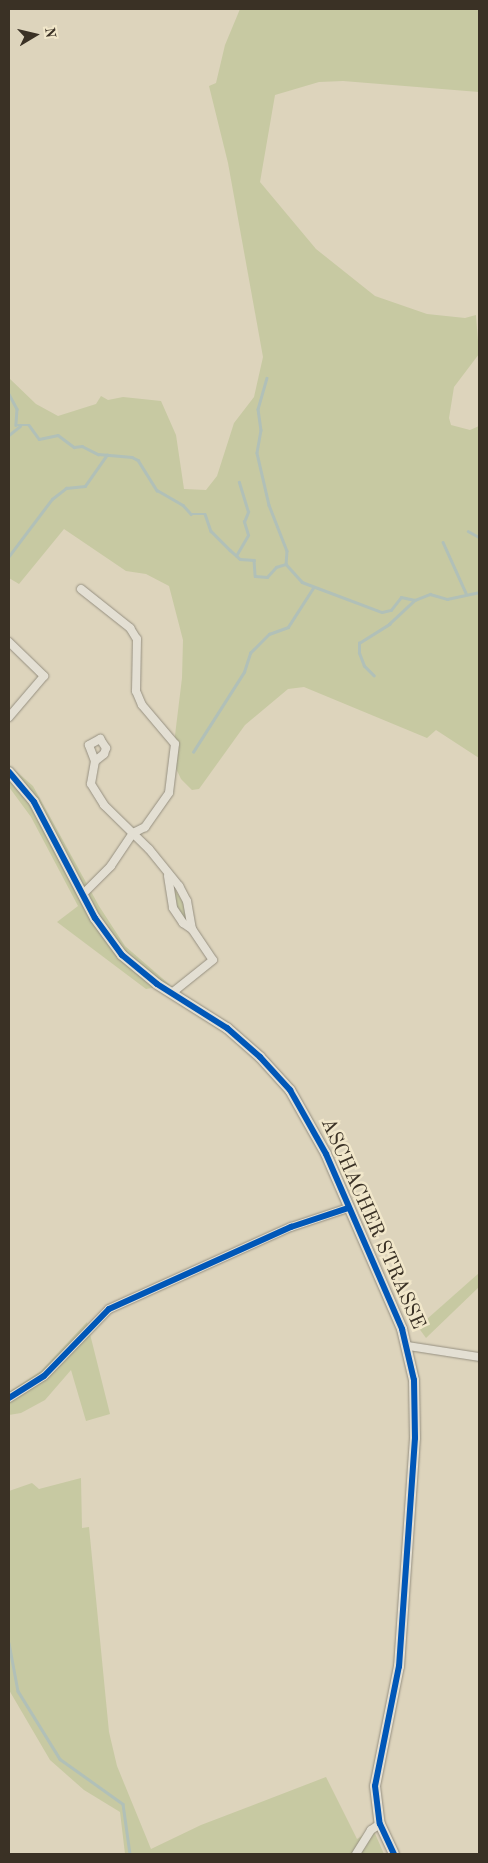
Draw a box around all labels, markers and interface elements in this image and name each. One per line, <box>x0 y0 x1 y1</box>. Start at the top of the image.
north arrow <box>10 10 60 60</box>
text: N <box>42 26 58 39</box>
street label: ASCHACHER STRASSE <box>314 1115 430 1333</box>

